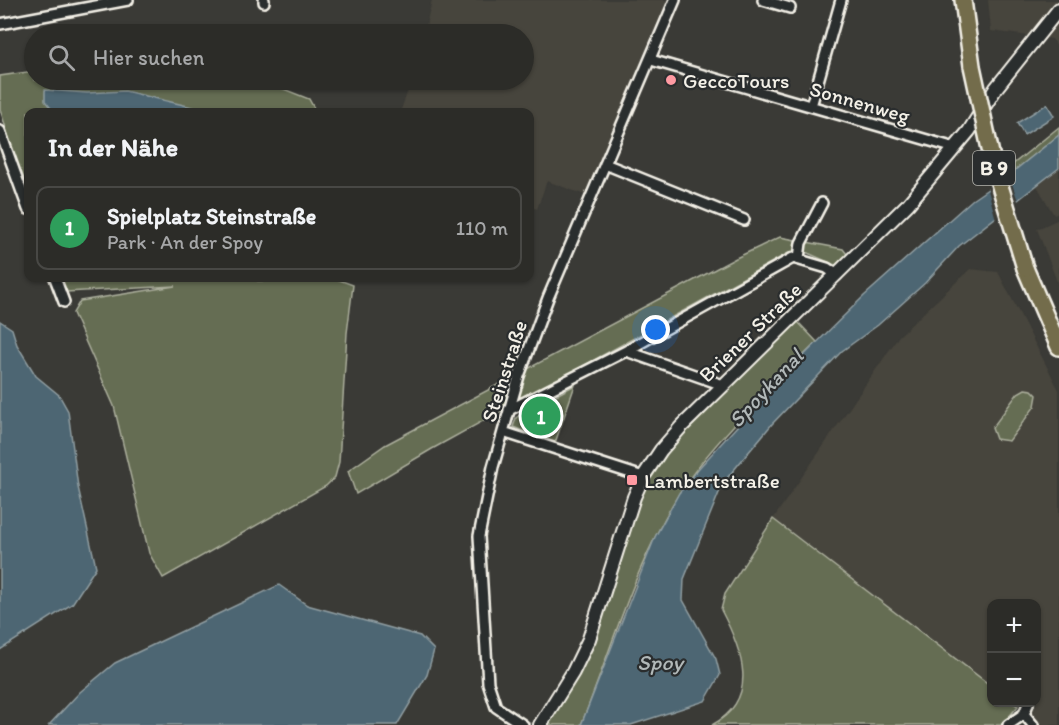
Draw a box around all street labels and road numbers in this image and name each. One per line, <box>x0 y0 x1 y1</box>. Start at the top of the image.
street label: Sonnenweg <box>807 76 913 128</box>
road number: B 9 <box>973 151 1015 185</box>
street label: Briener Straße <box>693 277 807 387</box>
street label: Steinstraße <box>476 317 532 425</box>

